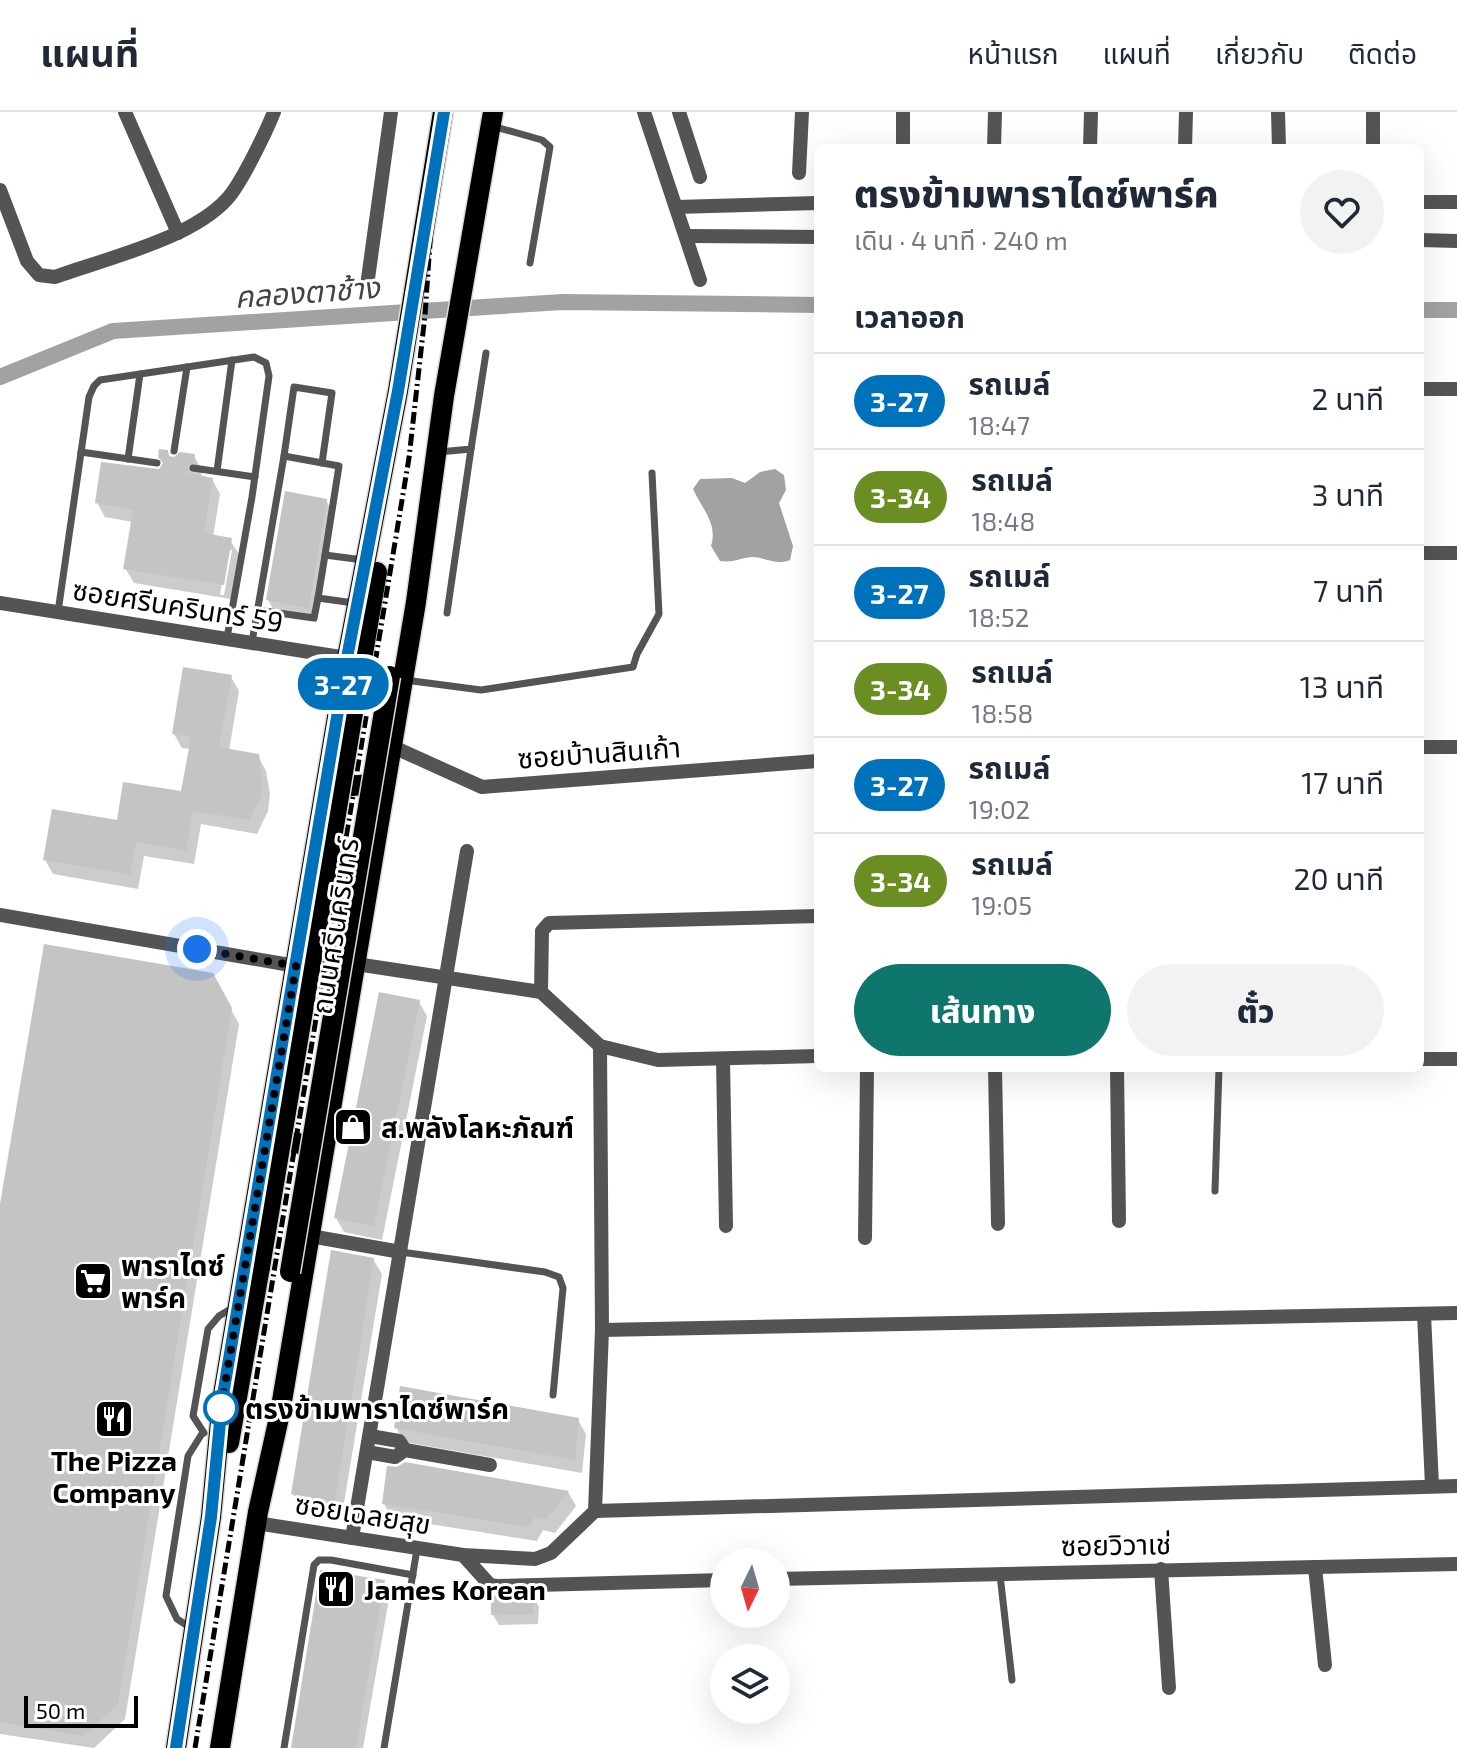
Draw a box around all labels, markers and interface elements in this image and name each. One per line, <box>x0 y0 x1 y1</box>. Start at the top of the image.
text: แผนที่ <box>40 29 139 75</box>
text: หน้าแรก <box>968 36 1059 70</box>
text: แผนที่ <box>1103 36 1171 70</box>
text: เกี่ยวกับ <box>1215 36 1304 70</box>
text: ติดต่อ <box>1348 36 1417 70</box>
text: ตรงข้ามพาราไดซ์พาร์ค <box>854 169 1219 215</box>
button: heart <box>1300 170 1384 254</box>
text: เดิน · 4 นาที · 240 m <box>854 224 1068 255</box>
water label: คลองตาช้าง <box>233 268 382 314</box>
text: เวลาออก <box>854 298 965 334</box>
text: รถเมล์ <box>969 365 1050 401</box>
text: 2 นาที <box>1312 380 1384 416</box>
text: 3-27 <box>870 384 929 418</box>
text: 18:47 <box>969 409 1030 440</box>
text: รถเมล์ <box>971 461 1053 497</box>
text: 3 นาที <box>1312 476 1384 512</box>
text: 3-34 <box>870 480 931 514</box>
text: 18:48 <box>971 505 1035 536</box>
text: รถเมล์ <box>969 557 1050 593</box>
street label: ซอยศรีนครินทร์ 59 <box>70 572 286 638</box>
text: 7 นาที <box>1313 572 1384 608</box>
text: 3-27 <box>870 576 929 610</box>
text: 18:52 <box>969 601 1029 632</box>
text: รถเมล์ <box>971 653 1053 689</box>
line badge: 3-27 <box>287 658 399 710</box>
text: 3-27 <box>314 667 372 701</box>
text: 13 นาที <box>1300 668 1384 704</box>
text: 3-34 <box>870 672 931 706</box>
text: 18:58 <box>971 697 1033 728</box>
street label: ซอยบ้านสินเก้า <box>516 729 682 775</box>
text: รถเมล์ <box>969 749 1050 785</box>
text: 17 นาที <box>1301 764 1384 800</box>
text: 3-27 <box>870 768 929 802</box>
text: 19:02 <box>969 793 1030 824</box>
street label: ถนนศรีนครินทร์ <box>303 834 365 1017</box>
text: รถเมล์ <box>971 845 1053 881</box>
text: 20 นาที <box>1294 860 1384 896</box>
text: 3-34 <box>870 864 931 898</box>
text: 19:05 <box>971 889 1032 920</box>
your location <box>177 929 217 969</box>
button: เส้นทาง <box>854 964 1111 1056</box>
button: ตั๋ว <box>1127 964 1384 1056</box>
shop icon: ส.พลังโลหะภัณฑ์ <box>332 1106 374 1148</box>
place label: ส.พลังโลหะภัณฑ์ <box>381 1110 574 1144</box>
place label: พาราไดซ์ พาร์ค <box>121 1248 225 1314</box>
supermarket icon: พาราไดซ์ พาร์ค <box>72 1260 114 1302</box>
marker: ตรงข้ามพาราไดซ์พาร์ค <box>204 1391 238 1425</box>
place label: ตรงข้ามพาราไดซ์พาร์ค <box>245 1391 509 1425</box>
restaurant icon: The Pizza Company <box>93 1398 135 1440</box>
place label: The Pizza Company <box>51 1443 177 1509</box>
street label: ซอยเฉลยสุข <box>292 1485 433 1542</box>
street label: ซอยวิวาเช่ <box>1060 1526 1172 1562</box>
north arrow <box>710 1548 790 1628</box>
map controls <box>710 1548 790 1724</box>
restaurant icon: James Korean <box>315 1568 357 1610</box>
place label: James Korean <box>364 1572 546 1606</box>
button: layers <box>710 1644 790 1724</box>
scale bar <box>24 1692 138 1728</box>
text: 50 m <box>36 1697 85 1723</box>

